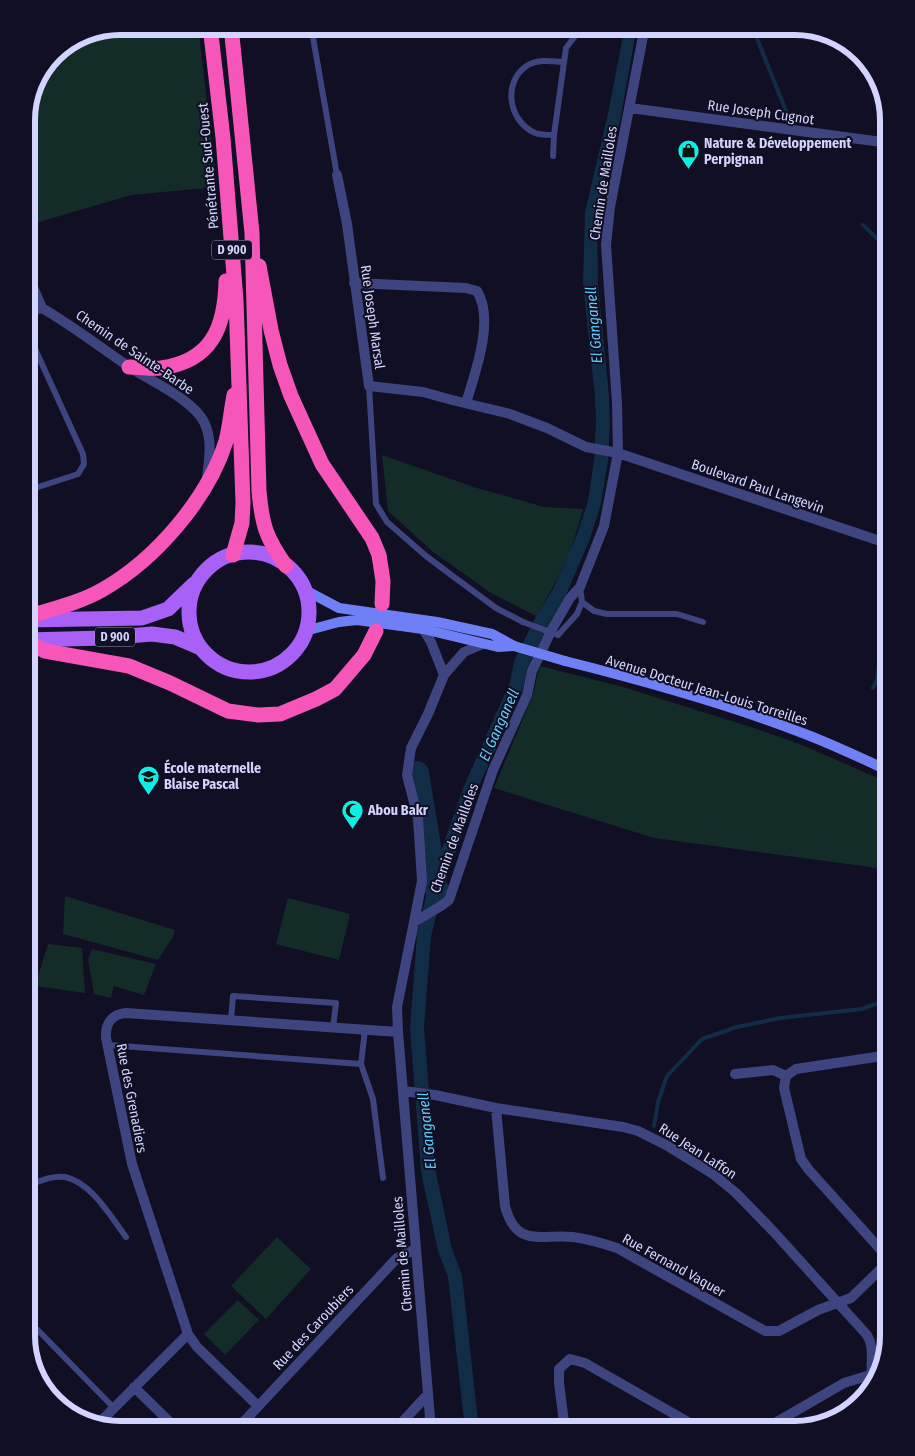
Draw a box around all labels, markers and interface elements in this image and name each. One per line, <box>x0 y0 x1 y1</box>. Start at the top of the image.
street label: Rue Joseph Cugnot <box>707 97 816 128</box>
street label: Pénétrante Sud-Ouest <box>194 102 222 230</box>
street label: Chemin de Mailloles <box>586 125 621 241</box>
place label: Nature & Développement Perpignan <box>704 135 852 168</box>
shop icon: Nature & Développement Perpignan <box>676 139 700 170</box>
road number: D 900 <box>212 240 252 260</box>
street label: Rue Joseph Marsal <box>357 264 388 371</box>
water label: El Ganganell <box>582 286 606 364</box>
street label: Chemin de Sainte-Barbe <box>72 307 197 398</box>
street label: Boulevard Paul Langevin <box>689 456 827 517</box>
road number: D 900 <box>95 628 135 646</box>
street label: Avenue Docteur Jean-Louis Torreilles <box>604 652 810 729</box>
water label: El Ganganell <box>475 686 523 764</box>
place label: École maternelle Blaise Pascal <box>164 759 261 793</box>
school or university icon: École maternelle Blaise Pascal <box>136 764 160 795</box>
street label: Chemin de Mailloles <box>427 781 482 895</box>
mosque icon: Abou Bakr <box>340 798 364 829</box>
place label: Abou Bakr <box>367 802 429 819</box>
street label: Rue des Grenadiers <box>113 1042 150 1154</box>
water label: El Ganganell <box>414 1092 440 1170</box>
street label: Rue Jean Laffon <box>656 1120 740 1183</box>
street label: Chemin de Mailloles <box>389 1196 416 1312</box>
street label: Rue Fernand Vaquer <box>619 1230 728 1301</box>
street label: Rue des Caroubiers <box>269 1281 357 1374</box>

